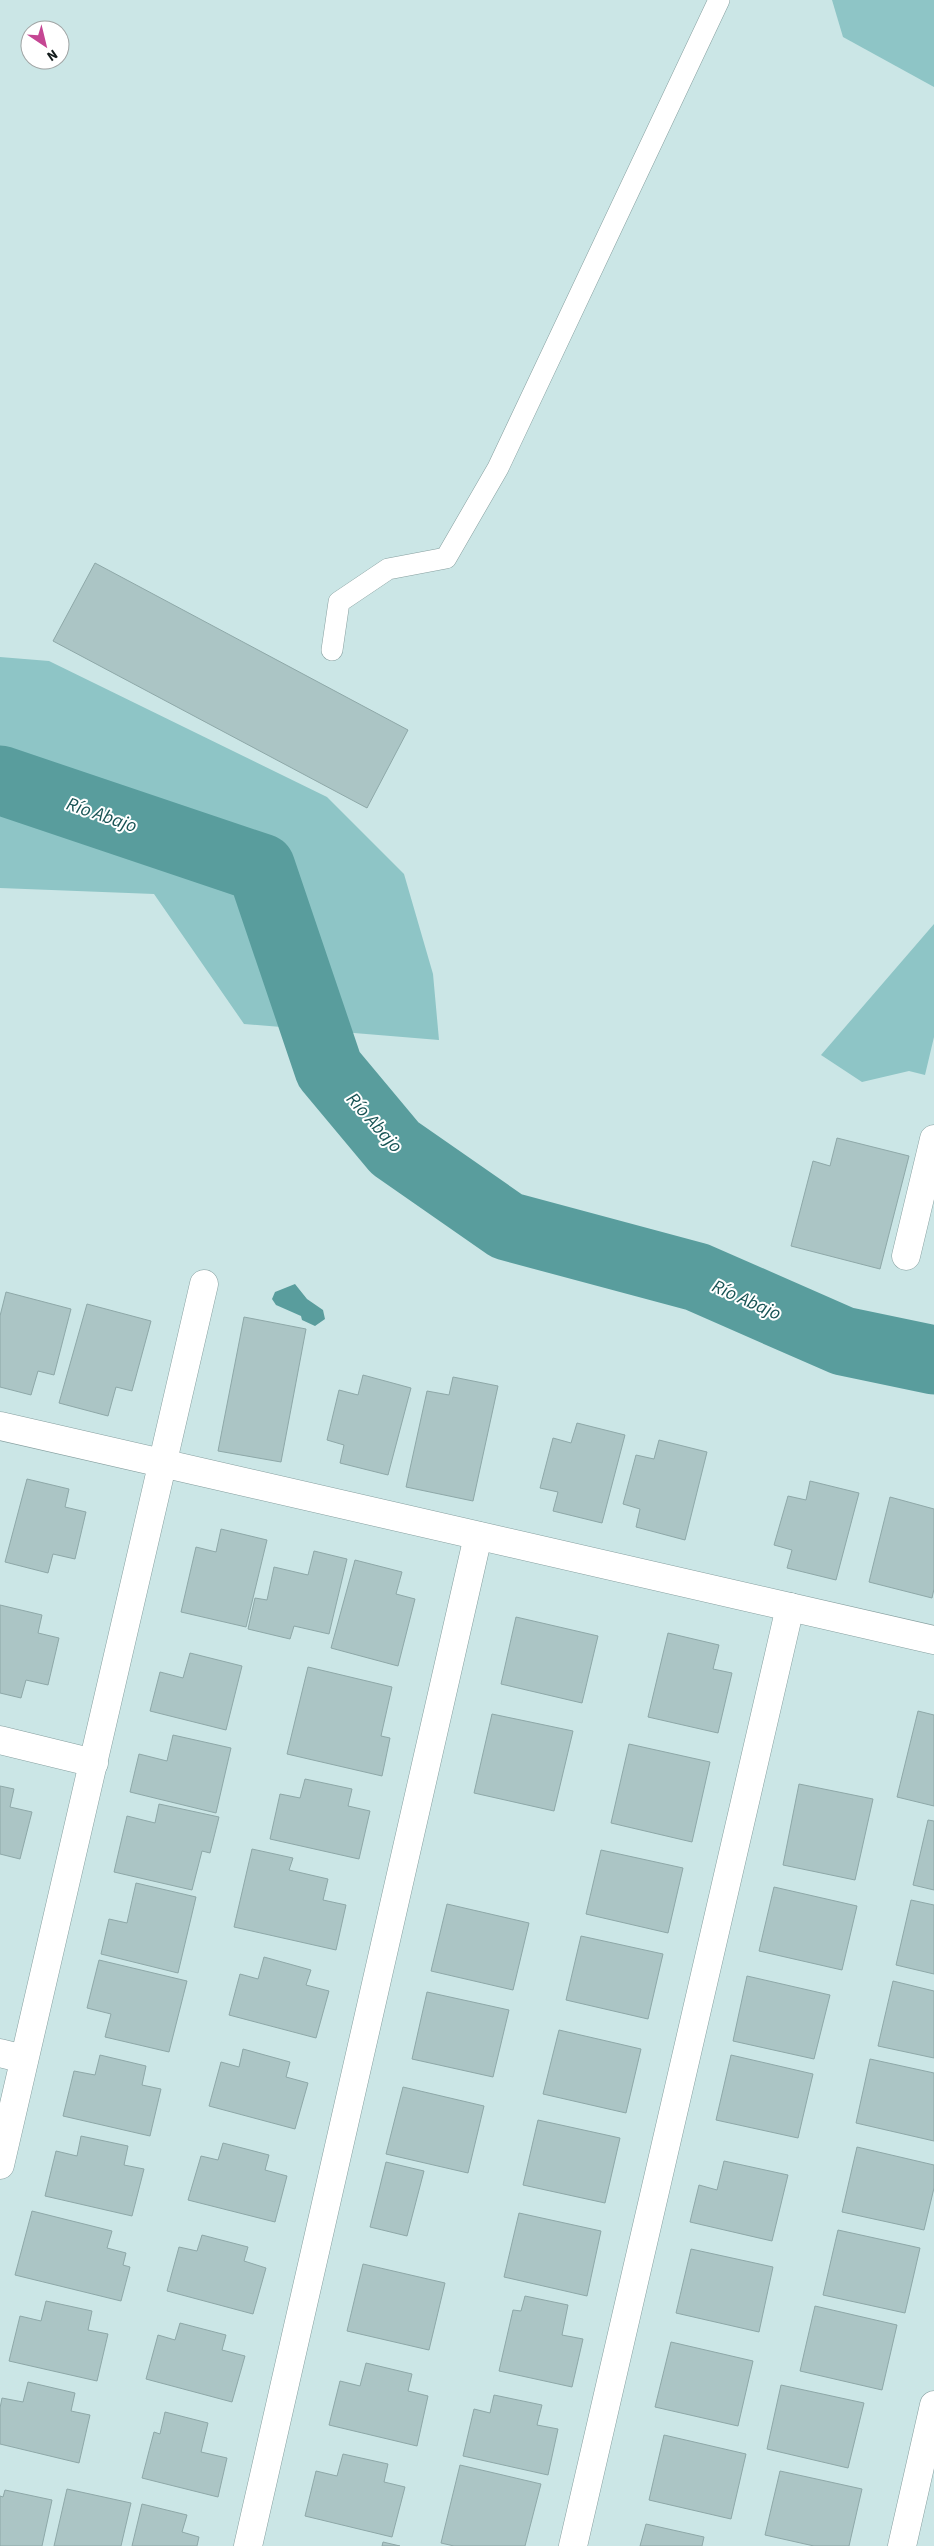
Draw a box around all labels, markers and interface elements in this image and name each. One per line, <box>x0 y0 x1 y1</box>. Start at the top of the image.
north arrow <box>20 20 70 70</box>
text: N <box>42 44 61 66</box>
water label: Río Abajo <box>63 791 141 840</box>
water label: Río Abajo <box>339 1087 408 1159</box>
water label: Río Abajo <box>708 1273 785 1328</box>

